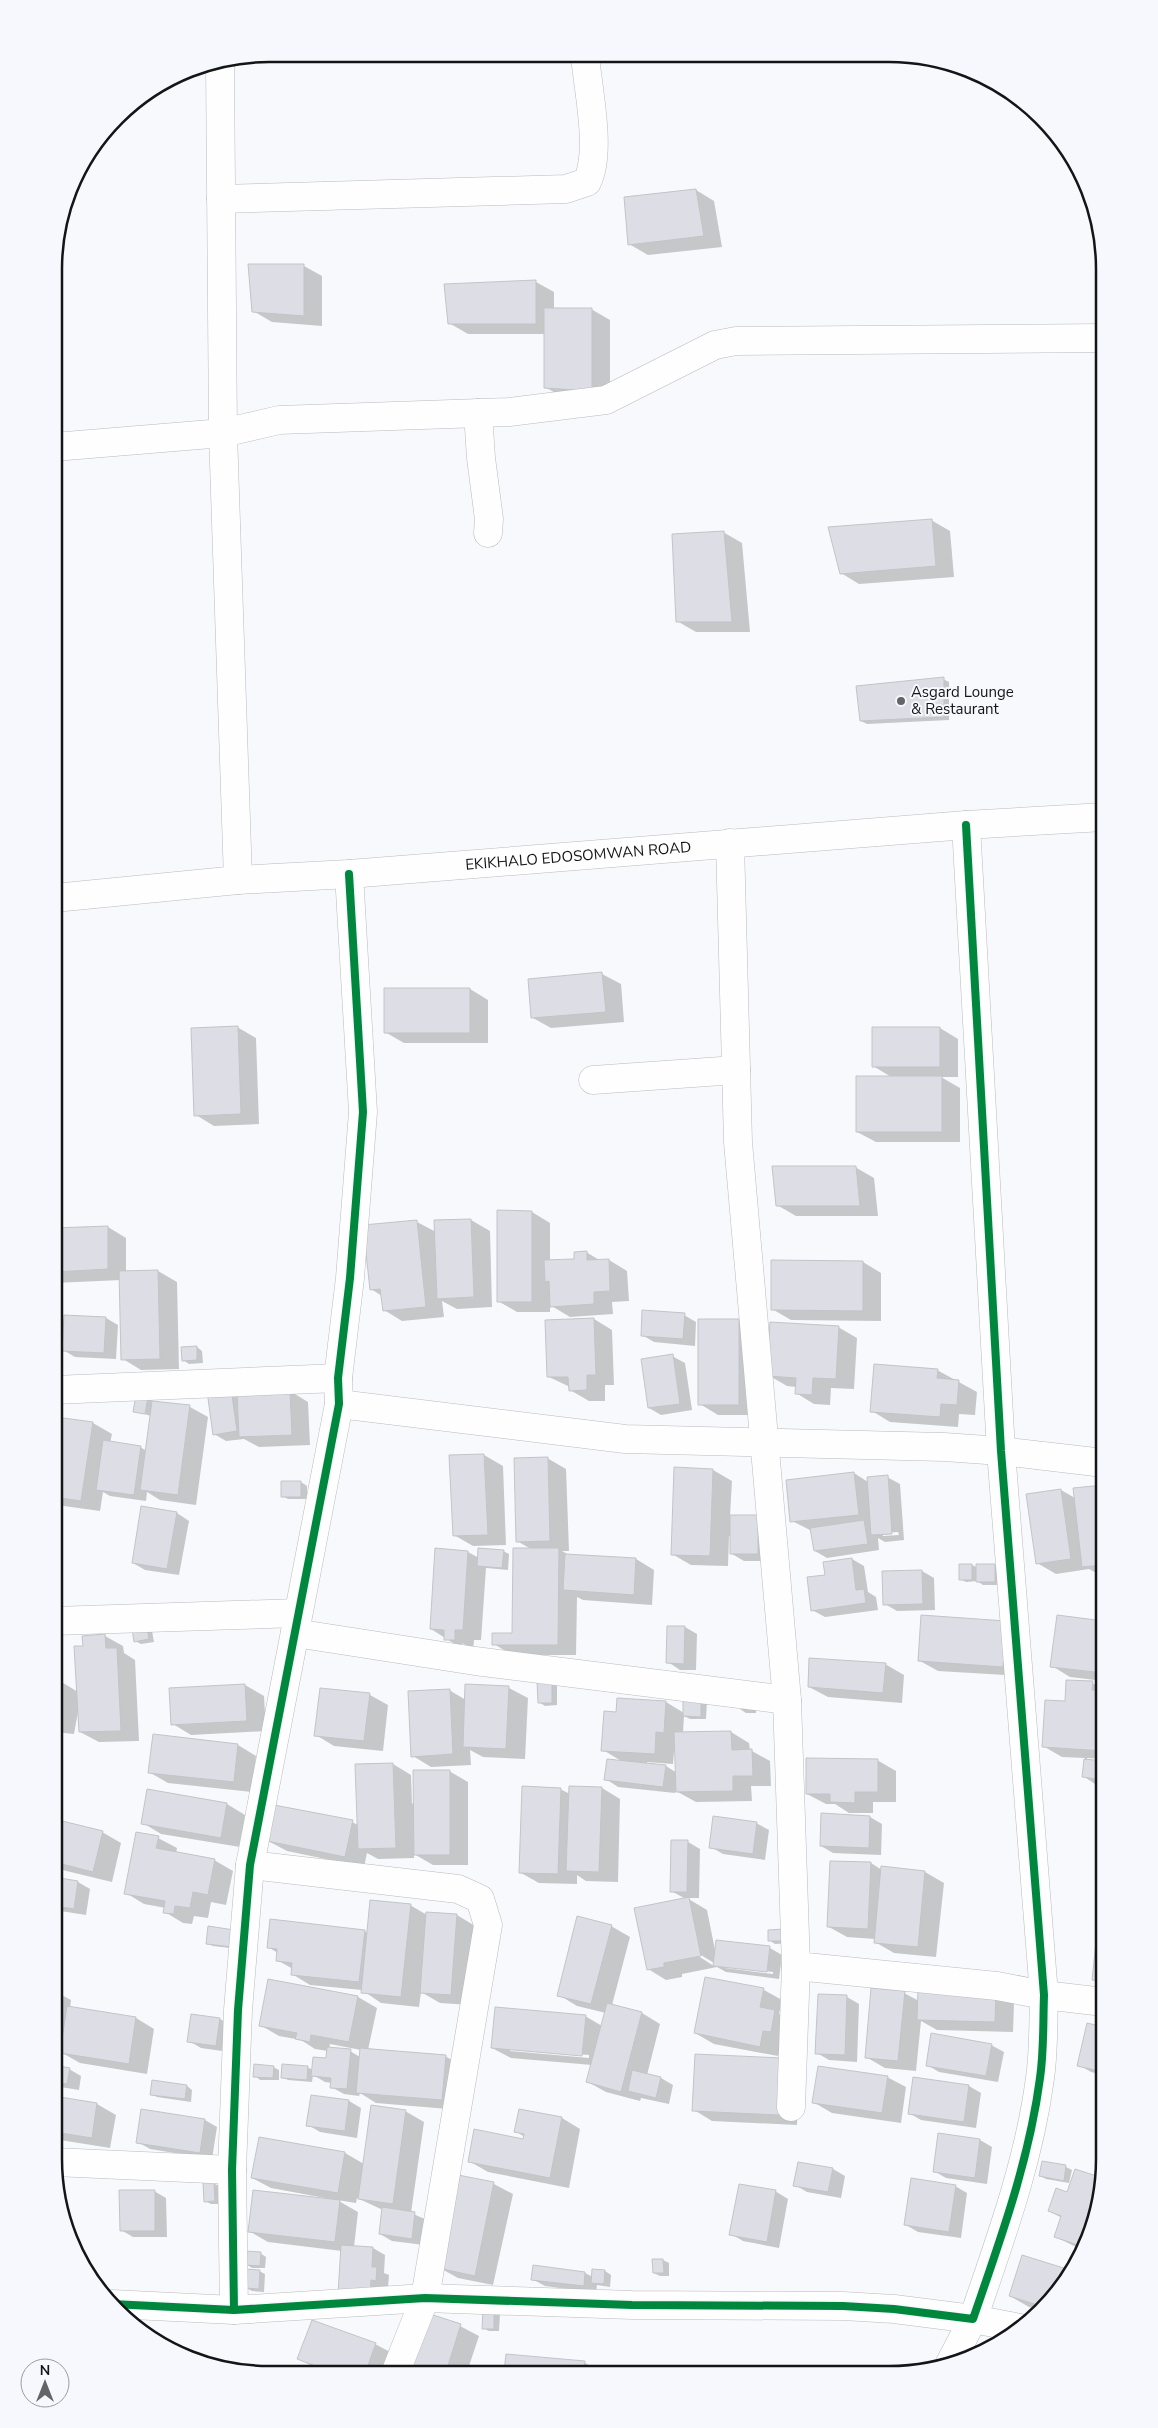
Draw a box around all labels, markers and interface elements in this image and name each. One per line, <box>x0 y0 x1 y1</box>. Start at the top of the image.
place label: Asgard Lounge & Restaurant <box>911 682 1014 719</box>
marker: Asgard Lounge & Restaurant <box>895 695 907 707</box>
street label: EKIKHALO EDOSOMWAN ROAD <box>464 837 692 875</box>
north arrow <box>20 2358 70 2408</box>
text: N <box>40 2361 50 2380</box>

